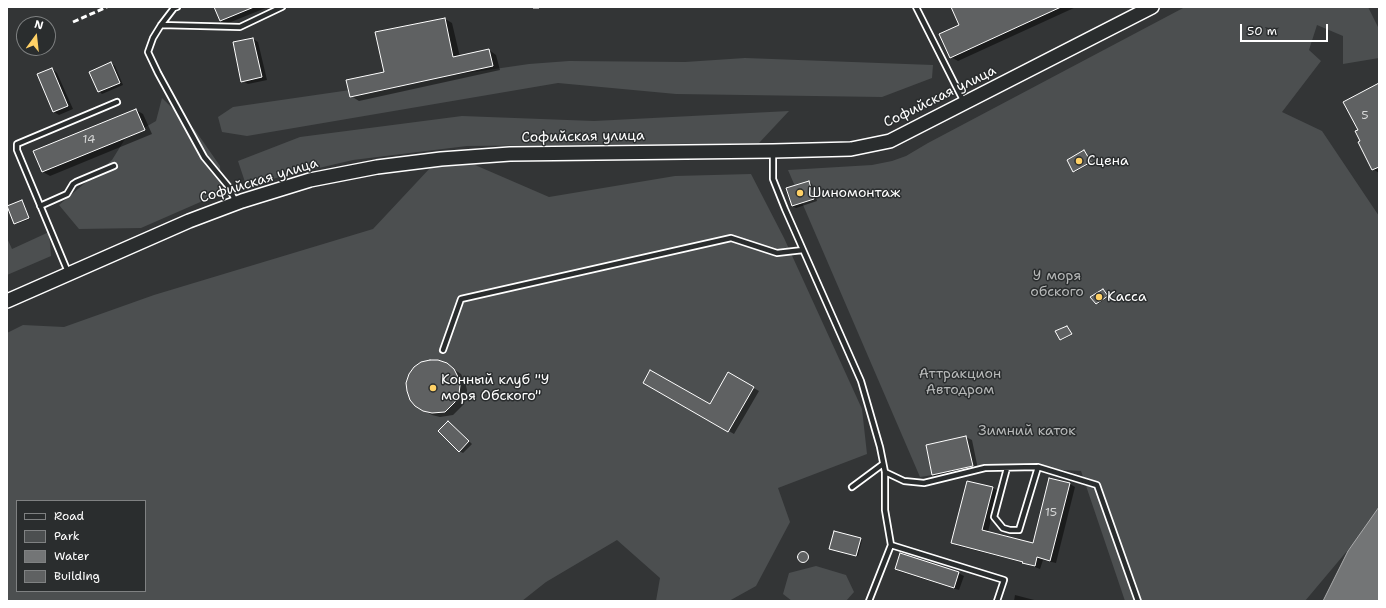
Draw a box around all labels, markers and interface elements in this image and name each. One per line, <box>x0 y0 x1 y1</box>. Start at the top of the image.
north arrow <box>16 16 56 56</box>
scale bar <box>1242 16 1330 42</box>
text: N <box>33 17 45 33</box>
text: 50 m <box>1247 23 1277 39</box>
street label: Софийская улица <box>881 62 999 132</box>
house number: 5 <box>1361 109 1369 123</box>
street label: Софийская улица <box>521 128 645 146</box>
house number: 14 <box>83 133 95 147</box>
place label: Сцена <box>1087 153 1129 169</box>
street label: Софийская улица <box>198 155 320 207</box>
marker: Сцена <box>1074 156 1084 166</box>
place label: Шиномонтаж <box>808 185 900 201</box>
marker: Шиномонтаж <box>795 188 805 198</box>
park label: У моря обского <box>1030 268 1084 300</box>
place label: Касса <box>1107 289 1147 305</box>
marker: Касса <box>1094 292 1104 302</box>
park label: Аттракцион Автодром <box>919 366 1001 398</box>
place label: Конный клуб "У моря Обского" <box>441 372 549 404</box>
marker: Конный клуб "У моря Обского" <box>428 383 438 393</box>
park label: Зимний каток <box>978 423 1076 439</box>
legend <box>16 500 146 592</box>
house number: 15 <box>1045 506 1057 520</box>
text: Road <box>54 508 84 524</box>
text: Park <box>54 528 80 544</box>
text: Water <box>54 548 89 564</box>
text: Building <box>54 568 100 584</box>

